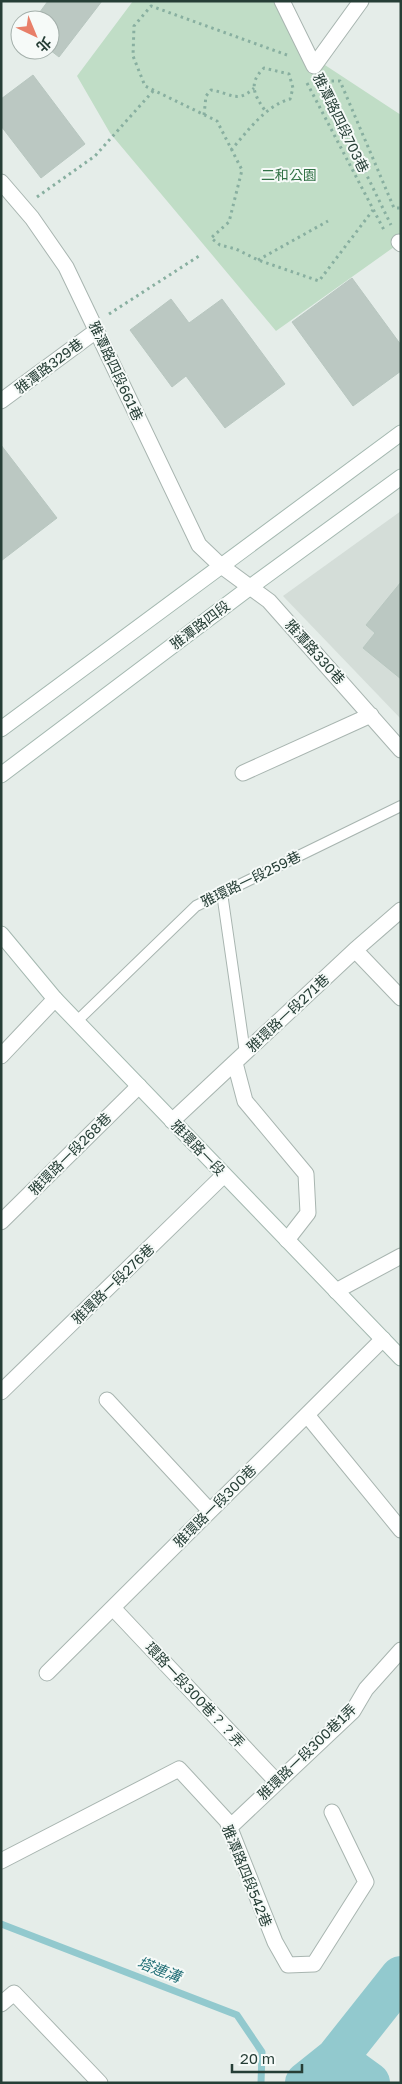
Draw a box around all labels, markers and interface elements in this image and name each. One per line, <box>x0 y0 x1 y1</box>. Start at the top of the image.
north arrow <box>10 10 60 60</box>
text: 北 <box>33 34 55 56</box>
street label: 雅潭路四段703巷 <box>310 70 373 175</box>
park label: 二和公園 <box>261 166 317 183</box>
street label: 雅潭路四段661巷 <box>86 318 147 423</box>
street label: 雅潭路329巷 <box>11 335 86 397</box>
street label: 雅潭路四段 <box>167 597 233 652</box>
street label: 雅潭路330巷 <box>282 616 349 687</box>
street label: 雅環路一段259巷 <box>198 847 303 910</box>
street label: 雅環路一段271巷 <box>243 970 332 1055</box>
street label: 雅環路一段268巷 <box>25 1109 114 1198</box>
street label: 雅環路一段 <box>168 1117 229 1179</box>
street label: 雅環路一段276巷 <box>68 1240 157 1327</box>
street label: 雅環路一段300巷 <box>170 1461 259 1550</box>
street label: 環路一段300巷？？弄 <box>142 1639 248 1751</box>
street label: 雅環路一段300巷1弄 <box>254 1700 359 1803</box>
street label: 雅潭路四段542巷 <box>219 1822 276 1929</box>
water label: 塔連溝 <box>135 1953 185 1986</box>
scale bar <box>232 2042 302 2074</box>
text: 20 m <box>240 2049 275 2067</box>

